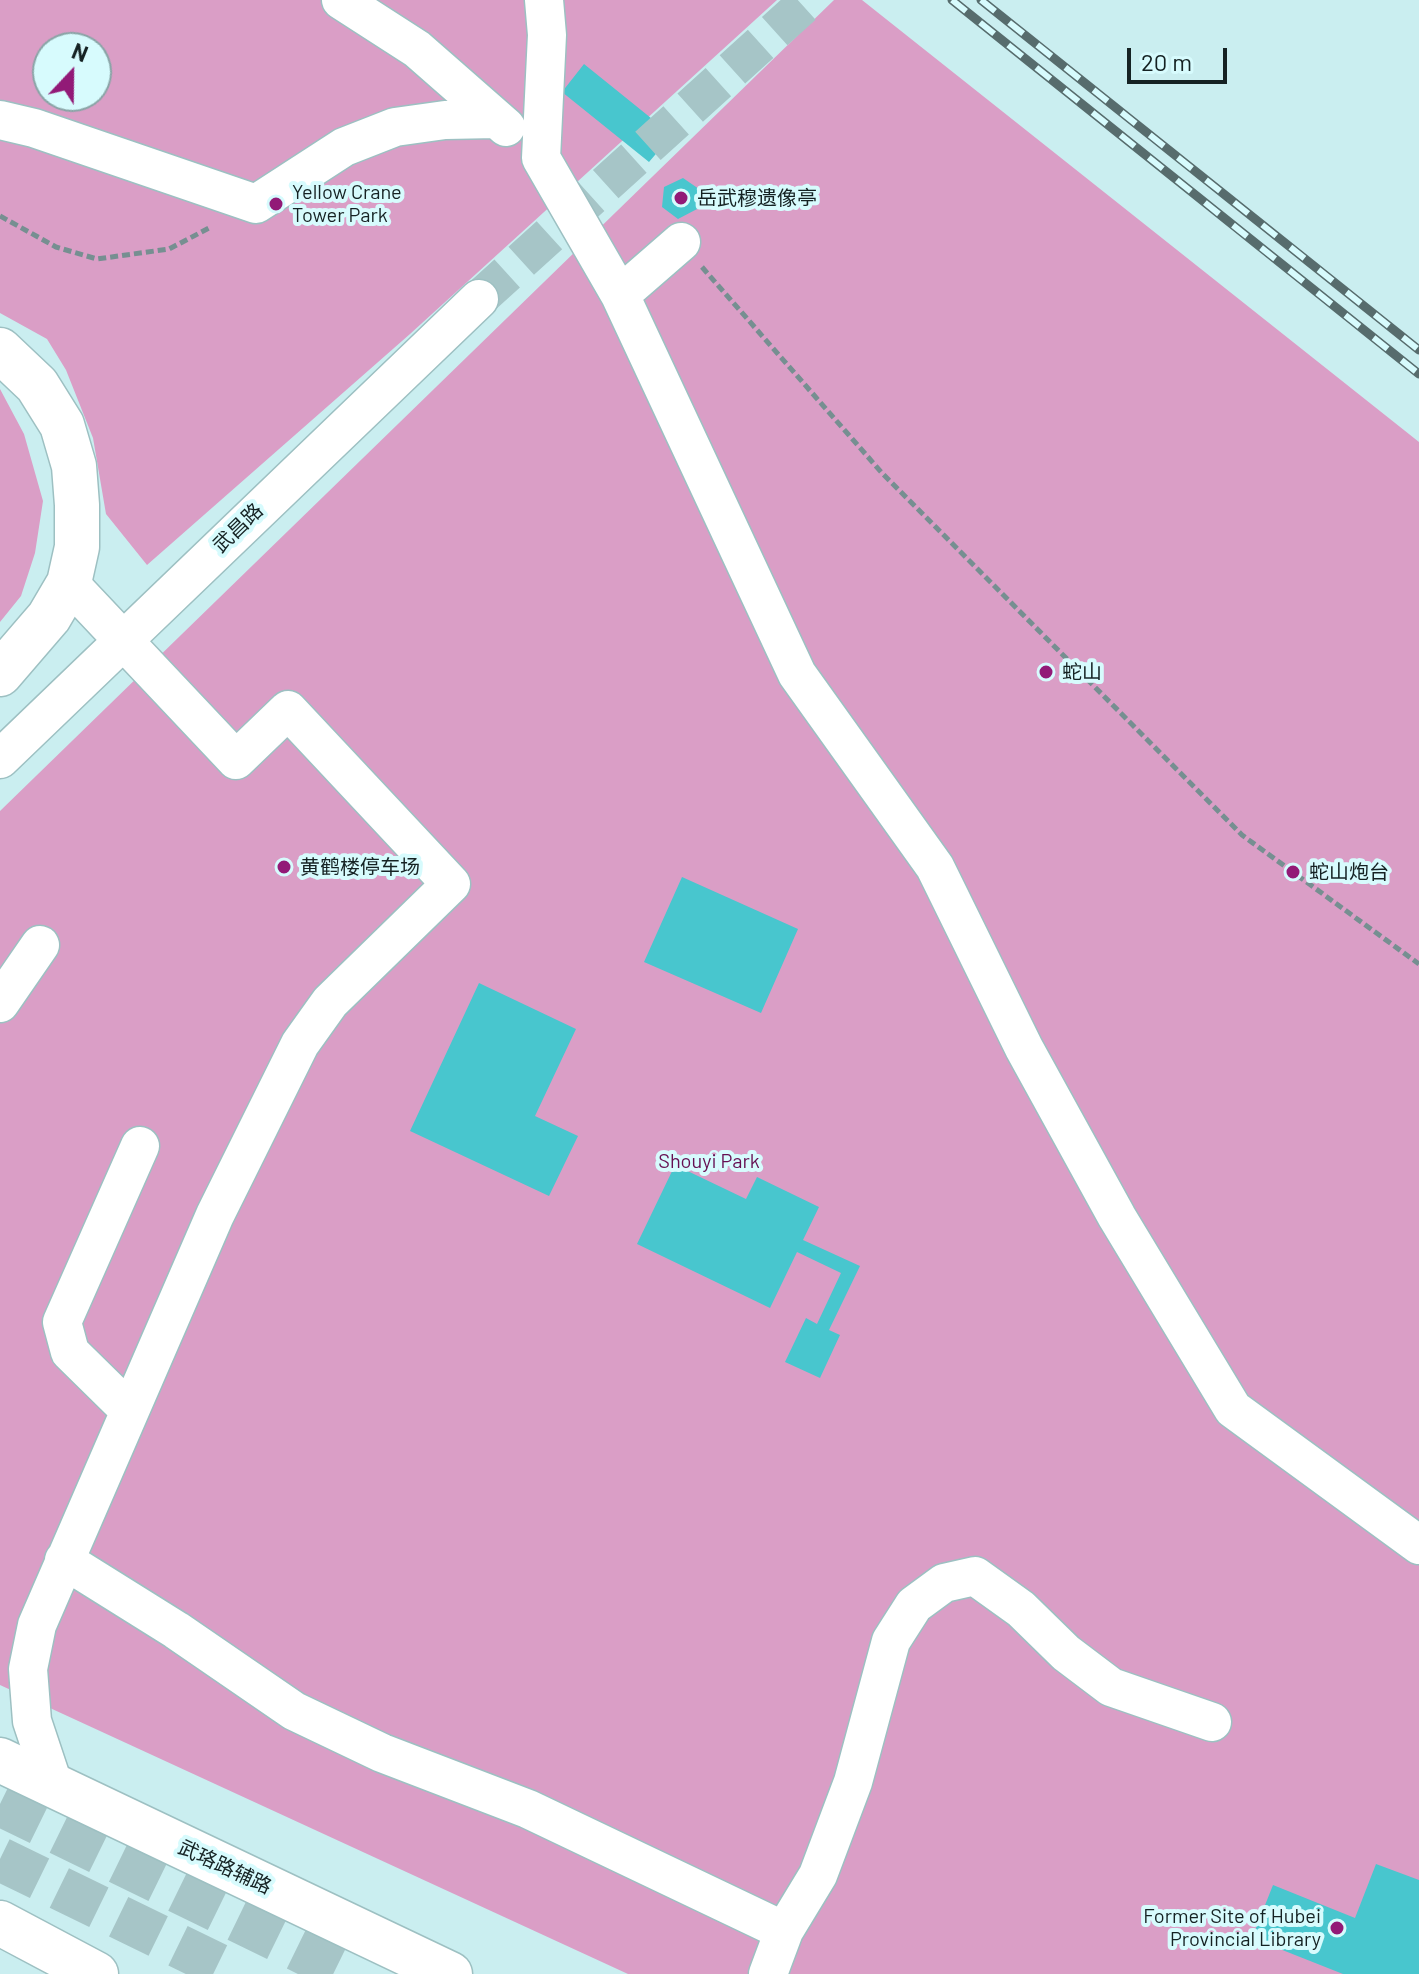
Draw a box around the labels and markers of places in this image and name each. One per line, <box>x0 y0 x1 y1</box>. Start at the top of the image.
place label: Yellow Crane Tower Park <box>292 180 402 227</box>
place label: 岳武穆遗像亭 <box>697 186 817 210</box>
marker: 岳武穆遗像亭 <box>672 189 690 207</box>
marker: Yellow Crane Tower Park <box>267 195 285 213</box>
place label: 蛇山 <box>1062 660 1102 684</box>
marker: 蛇山 <box>1037 663 1055 681</box>
place label: 黄鹤楼停车场 <box>300 855 420 879</box>
marker: 黄鹤楼停车场 <box>275 858 293 876</box>
place label: 蛇山炮台 <box>1309 860 1389 884</box>
marker: 蛇山炮台 <box>1284 863 1302 881</box>
place label: Former Site of Hubei Provincial Library <box>1143 1904 1321 1951</box>
marker: Former Site of Hubei Provincial Library <box>1328 1919 1346 1937</box>

